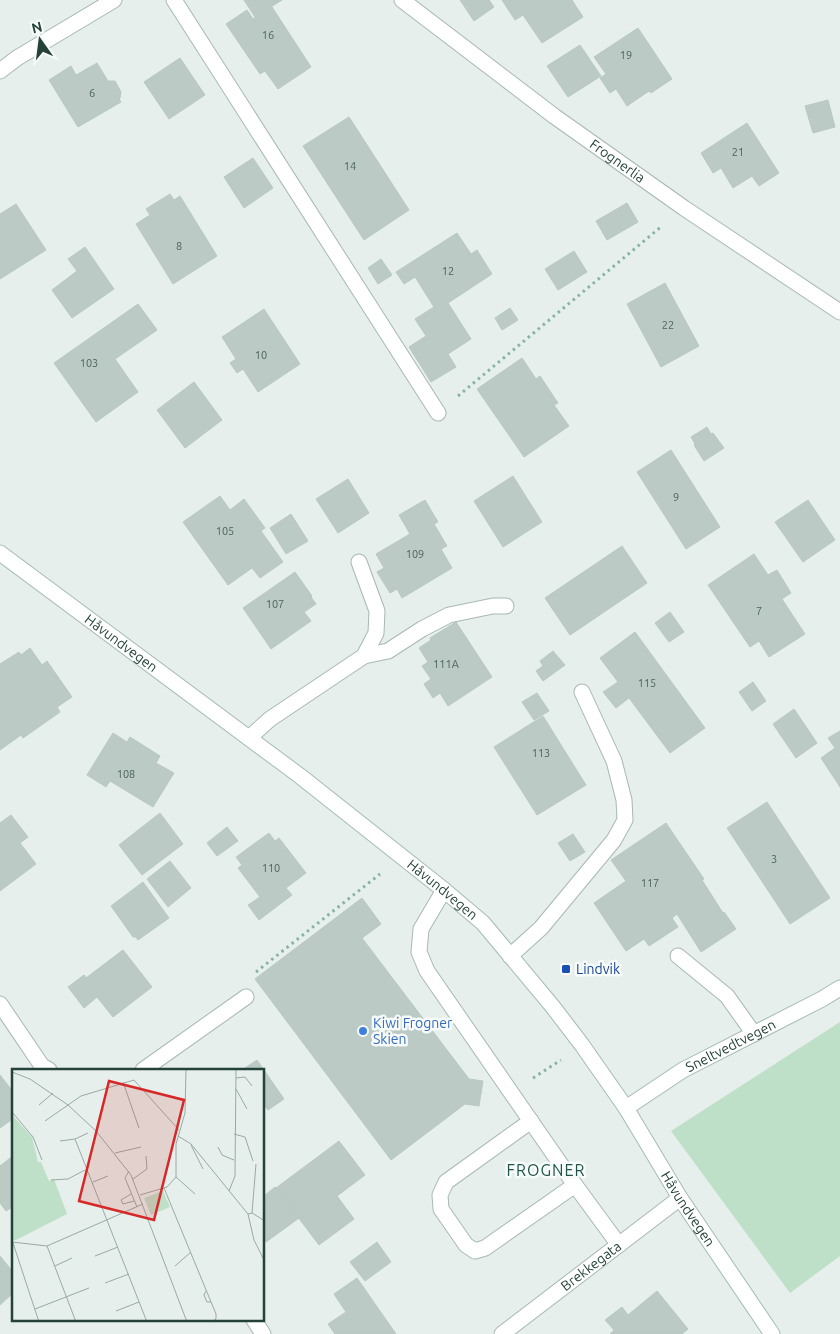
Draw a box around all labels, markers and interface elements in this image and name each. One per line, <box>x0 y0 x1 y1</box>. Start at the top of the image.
north arrow <box>15 15 65 65</box>
text: N <box>30 18 44 36</box>
house number: 16 <box>262 29 274 41</box>
house number: 19 <box>620 49 632 61</box>
house number: 6 <box>89 87 95 99</box>
street label: Frognerlia <box>587 136 648 186</box>
house number: 21 <box>732 146 744 158</box>
house number: 14 <box>344 160 356 172</box>
house number: 8 <box>176 240 182 252</box>
house number: 12 <box>442 265 454 277</box>
house number: 22 <box>662 319 674 331</box>
house number: 10 <box>255 349 267 361</box>
house number: 103 <box>80 357 98 369</box>
house number: 9 <box>673 491 679 503</box>
house number: 105 <box>216 525 234 537</box>
house number: 109 <box>406 548 424 560</box>
house number: 107 <box>266 598 284 610</box>
house number: 7 <box>756 605 762 617</box>
street label: Håvundvegen <box>82 611 161 675</box>
house number: 111A <box>433 658 460 670</box>
house number: 115 <box>638 677 656 689</box>
house number: 113 <box>532 747 550 759</box>
house number: 108 <box>117 768 135 780</box>
house number: 3 <box>771 853 777 865</box>
street label: Håvundvegen <box>404 856 481 923</box>
house number: 110 <box>262 862 280 874</box>
house number: 117 <box>641 877 659 889</box>
place label: Lindvik <box>576 961 620 977</box>
marker: Lindvik <box>560 963 572 975</box>
place label: Kiwi Frogner Skien <box>373 1015 453 1047</box>
street label: Sneltvedtvegen <box>683 1016 778 1075</box>
marker: Kiwi Frogner Skien <box>357 1025 369 1037</box>
inset map <box>12 1069 265 1322</box>
district label: FROGNER <box>507 1161 585 1179</box>
street label: Håvundvegen <box>658 1168 718 1249</box>
street label: Brekkegata <box>558 1238 624 1294</box>

